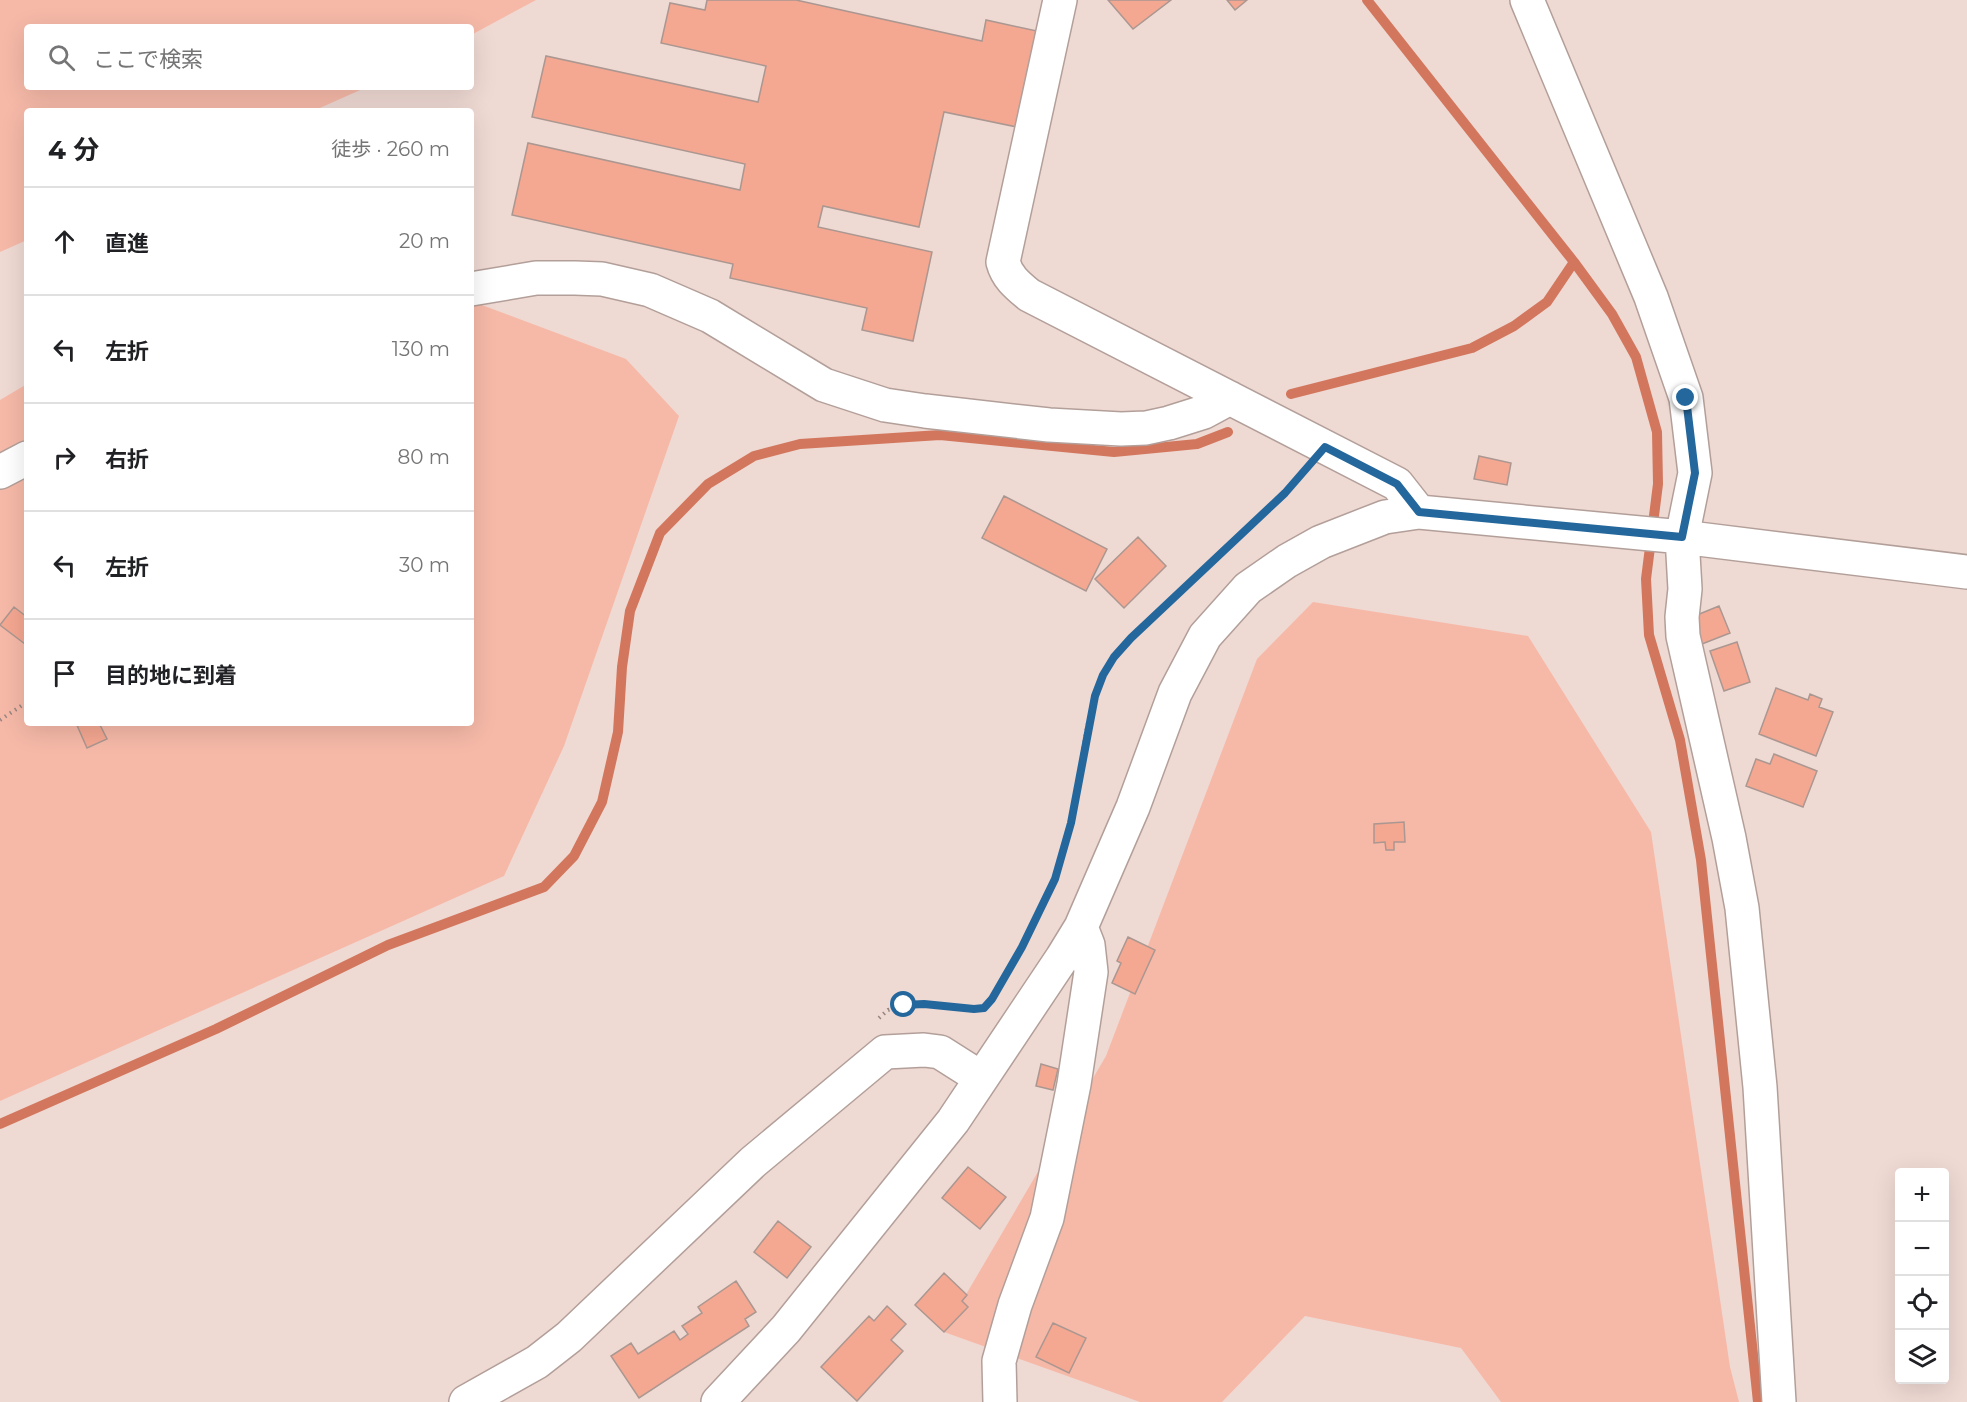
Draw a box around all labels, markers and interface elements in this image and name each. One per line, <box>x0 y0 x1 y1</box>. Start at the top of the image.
search box <box>24 24 474 90</box>
icon: search <box>45 41 78 74</box>
text: ここで検索 <box>93 46 203 73</box>
text: 4 分 <box>48 134 99 166</box>
text: 徒歩 · 260 m <box>331 137 450 161</box>
icon: ahead <box>48 225 81 258</box>
text: 20 m <box>399 229 450 253</box>
text: 直進 <box>105 230 149 257</box>
icon: left <box>48 333 81 366</box>
text: 130 m <box>392 337 450 361</box>
text: 左折 <box>105 338 149 365</box>
route end <box>1672 384 1698 410</box>
icon: right <box>48 441 81 474</box>
text: 80 m <box>398 445 450 469</box>
text: 右折 <box>105 446 149 473</box>
icon: left <box>48 549 81 582</box>
text: 30 m <box>399 553 450 577</box>
text: 左折 <box>105 554 149 581</box>
icon: arrive <box>48 657 81 690</box>
text: 目的地に到着 <box>105 662 237 689</box>
route start <box>890 991 916 1017</box>
map controls <box>1895 1168 1949 1384</box>
button: + <box>1895 1168 1949 1222</box>
button: − <box>1895 1222 1949 1276</box>
button: locate <box>1895 1276 1949 1330</box>
button: layers <box>1895 1330 1949 1384</box>

